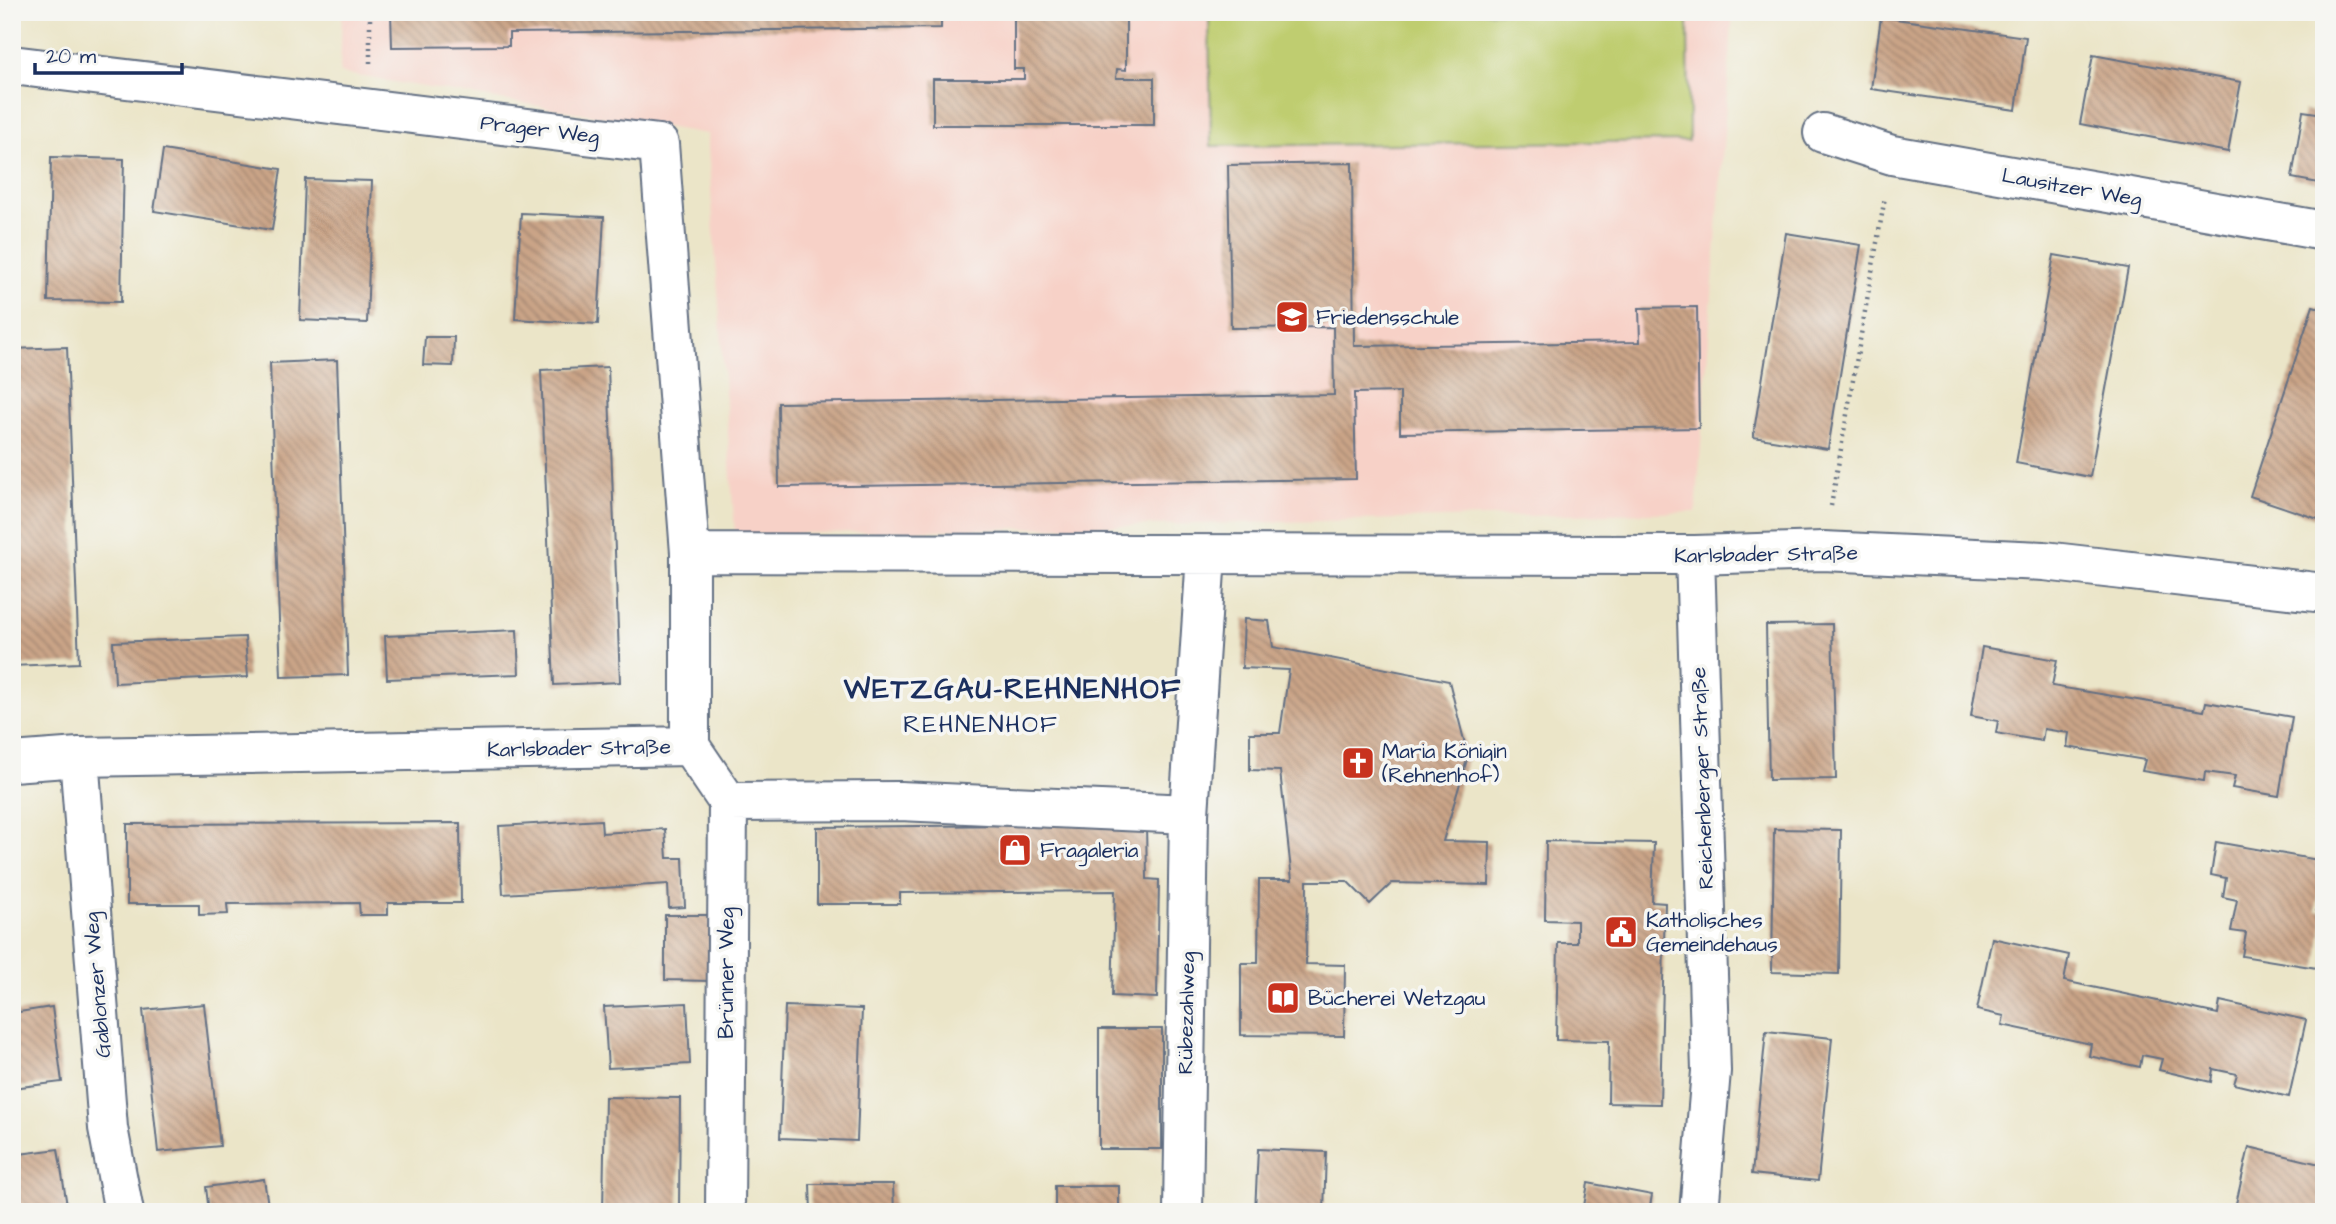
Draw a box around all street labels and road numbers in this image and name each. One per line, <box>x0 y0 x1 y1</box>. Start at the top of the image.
street label: Prager Weg <box>478 108 601 153</box>
street label: Lausitzer Weg <box>1999 161 2144 216</box>
street label: Karlsbader Straße <box>1674 538 1858 571</box>
street label: Reichenberger Straße <box>1684 666 1723 890</box>
street label: Karlsbader Straße <box>487 732 671 765</box>
street label: Brünner Weg <box>712 907 743 1039</box>
street label: Gablonzer Weg <box>77 910 120 1059</box>
street label: Rübezahlweg <box>1171 951 1204 1075</box>

